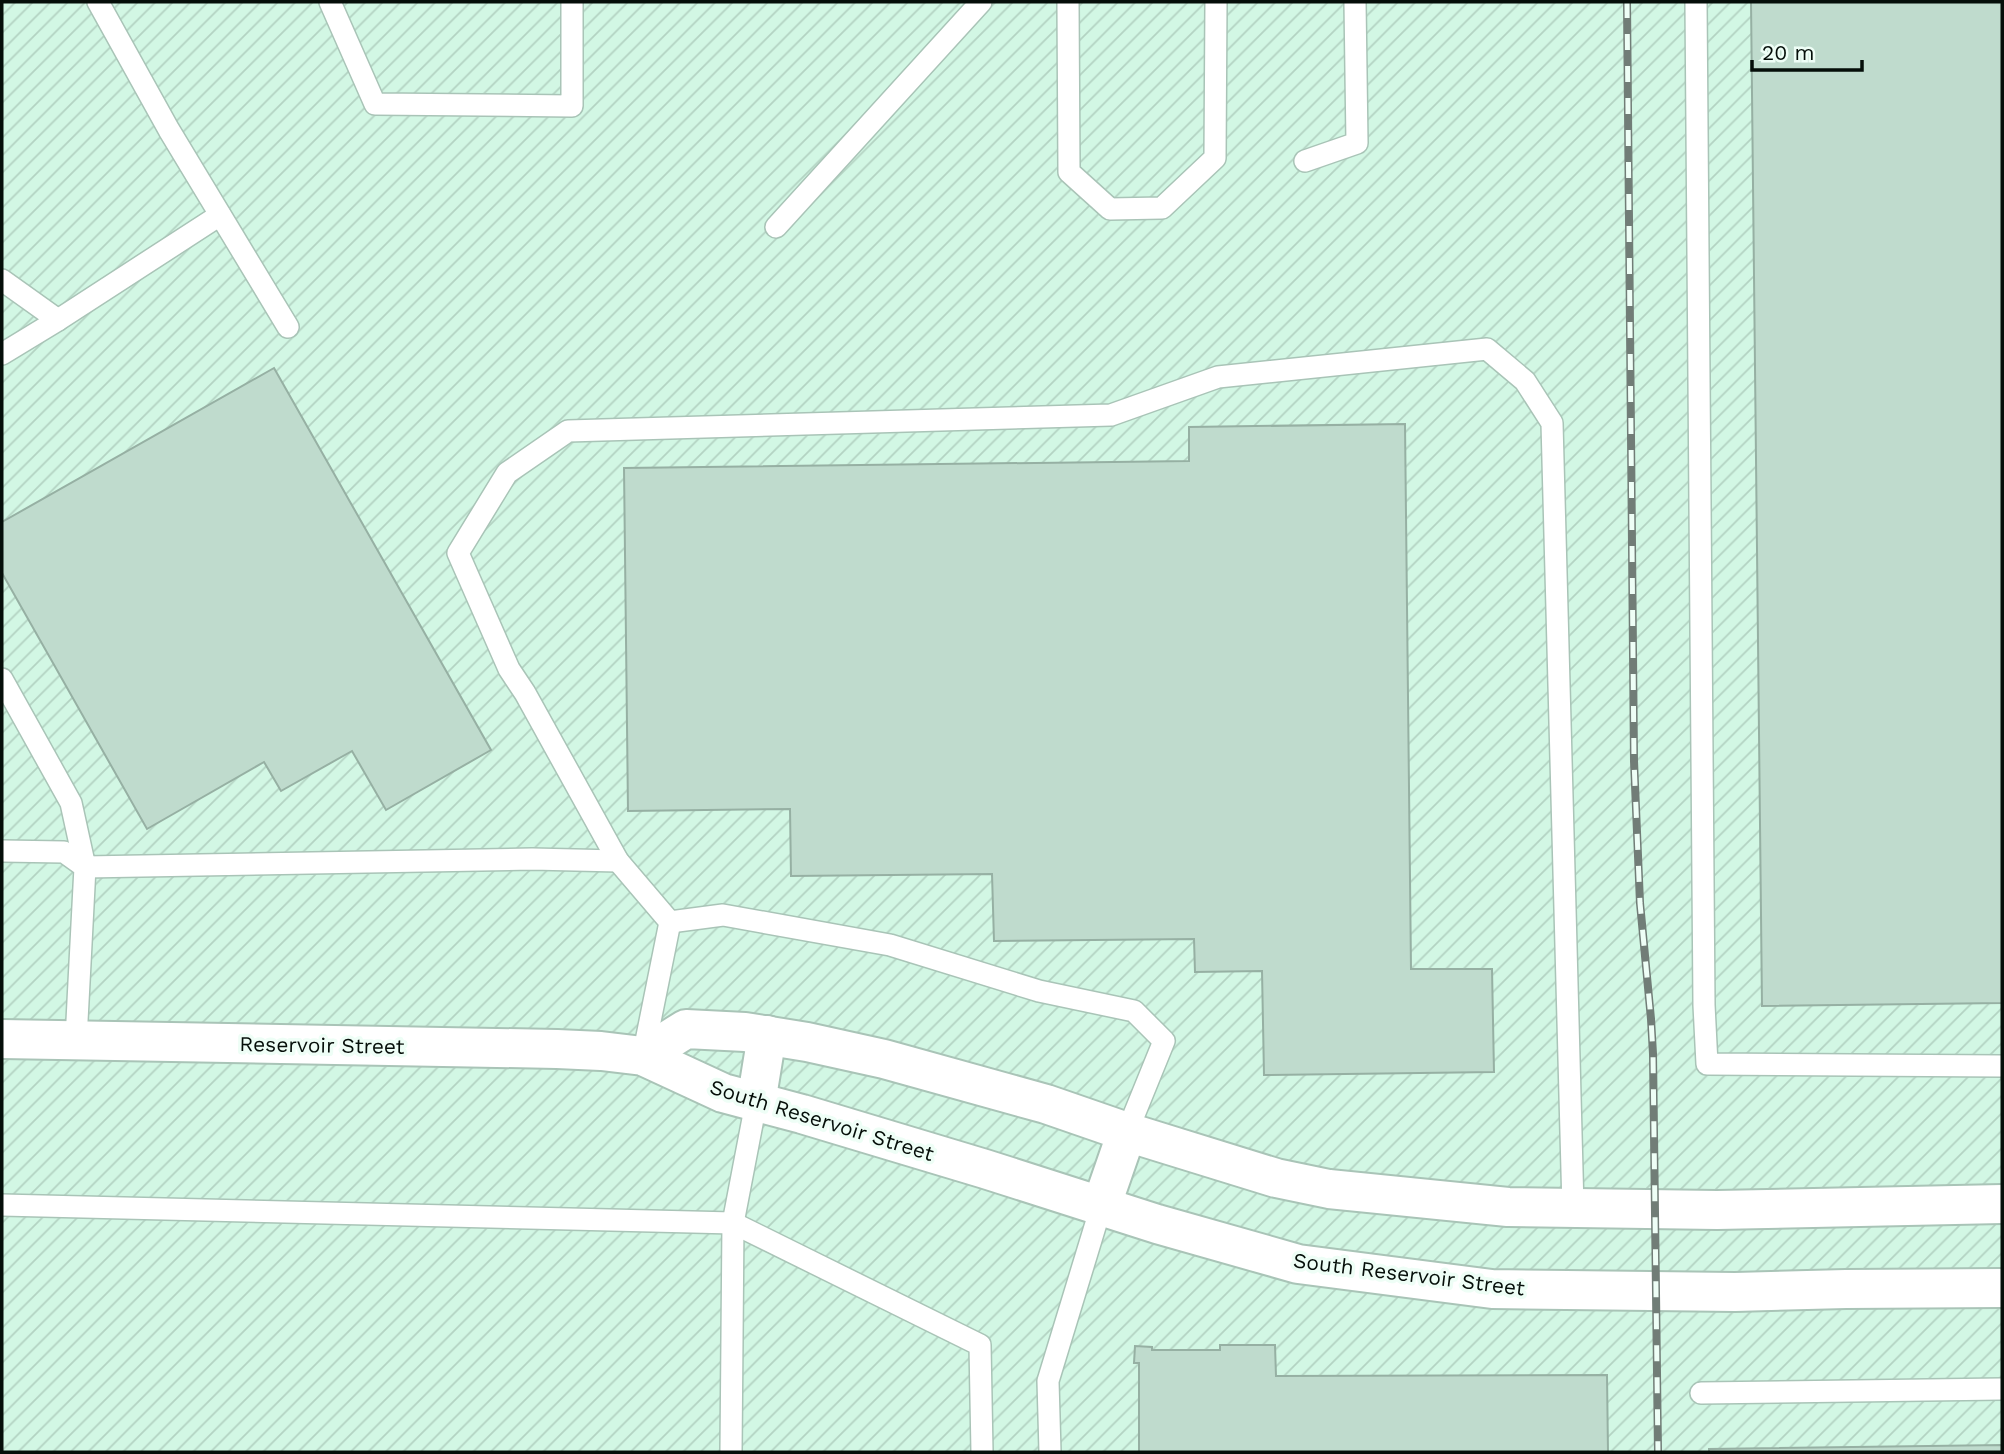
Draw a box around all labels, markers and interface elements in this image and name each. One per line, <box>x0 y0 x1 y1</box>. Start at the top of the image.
scale bar <box>1752 28 1862 72</box>
text: 20 m <box>1762 40 1814 65</box>
street label: Reservoir Street <box>239 1031 405 1059</box>
street label: South Reservoir Street <box>707 1074 937 1166</box>
street label: South Reservoir Street <box>1292 1247 1526 1301</box>

